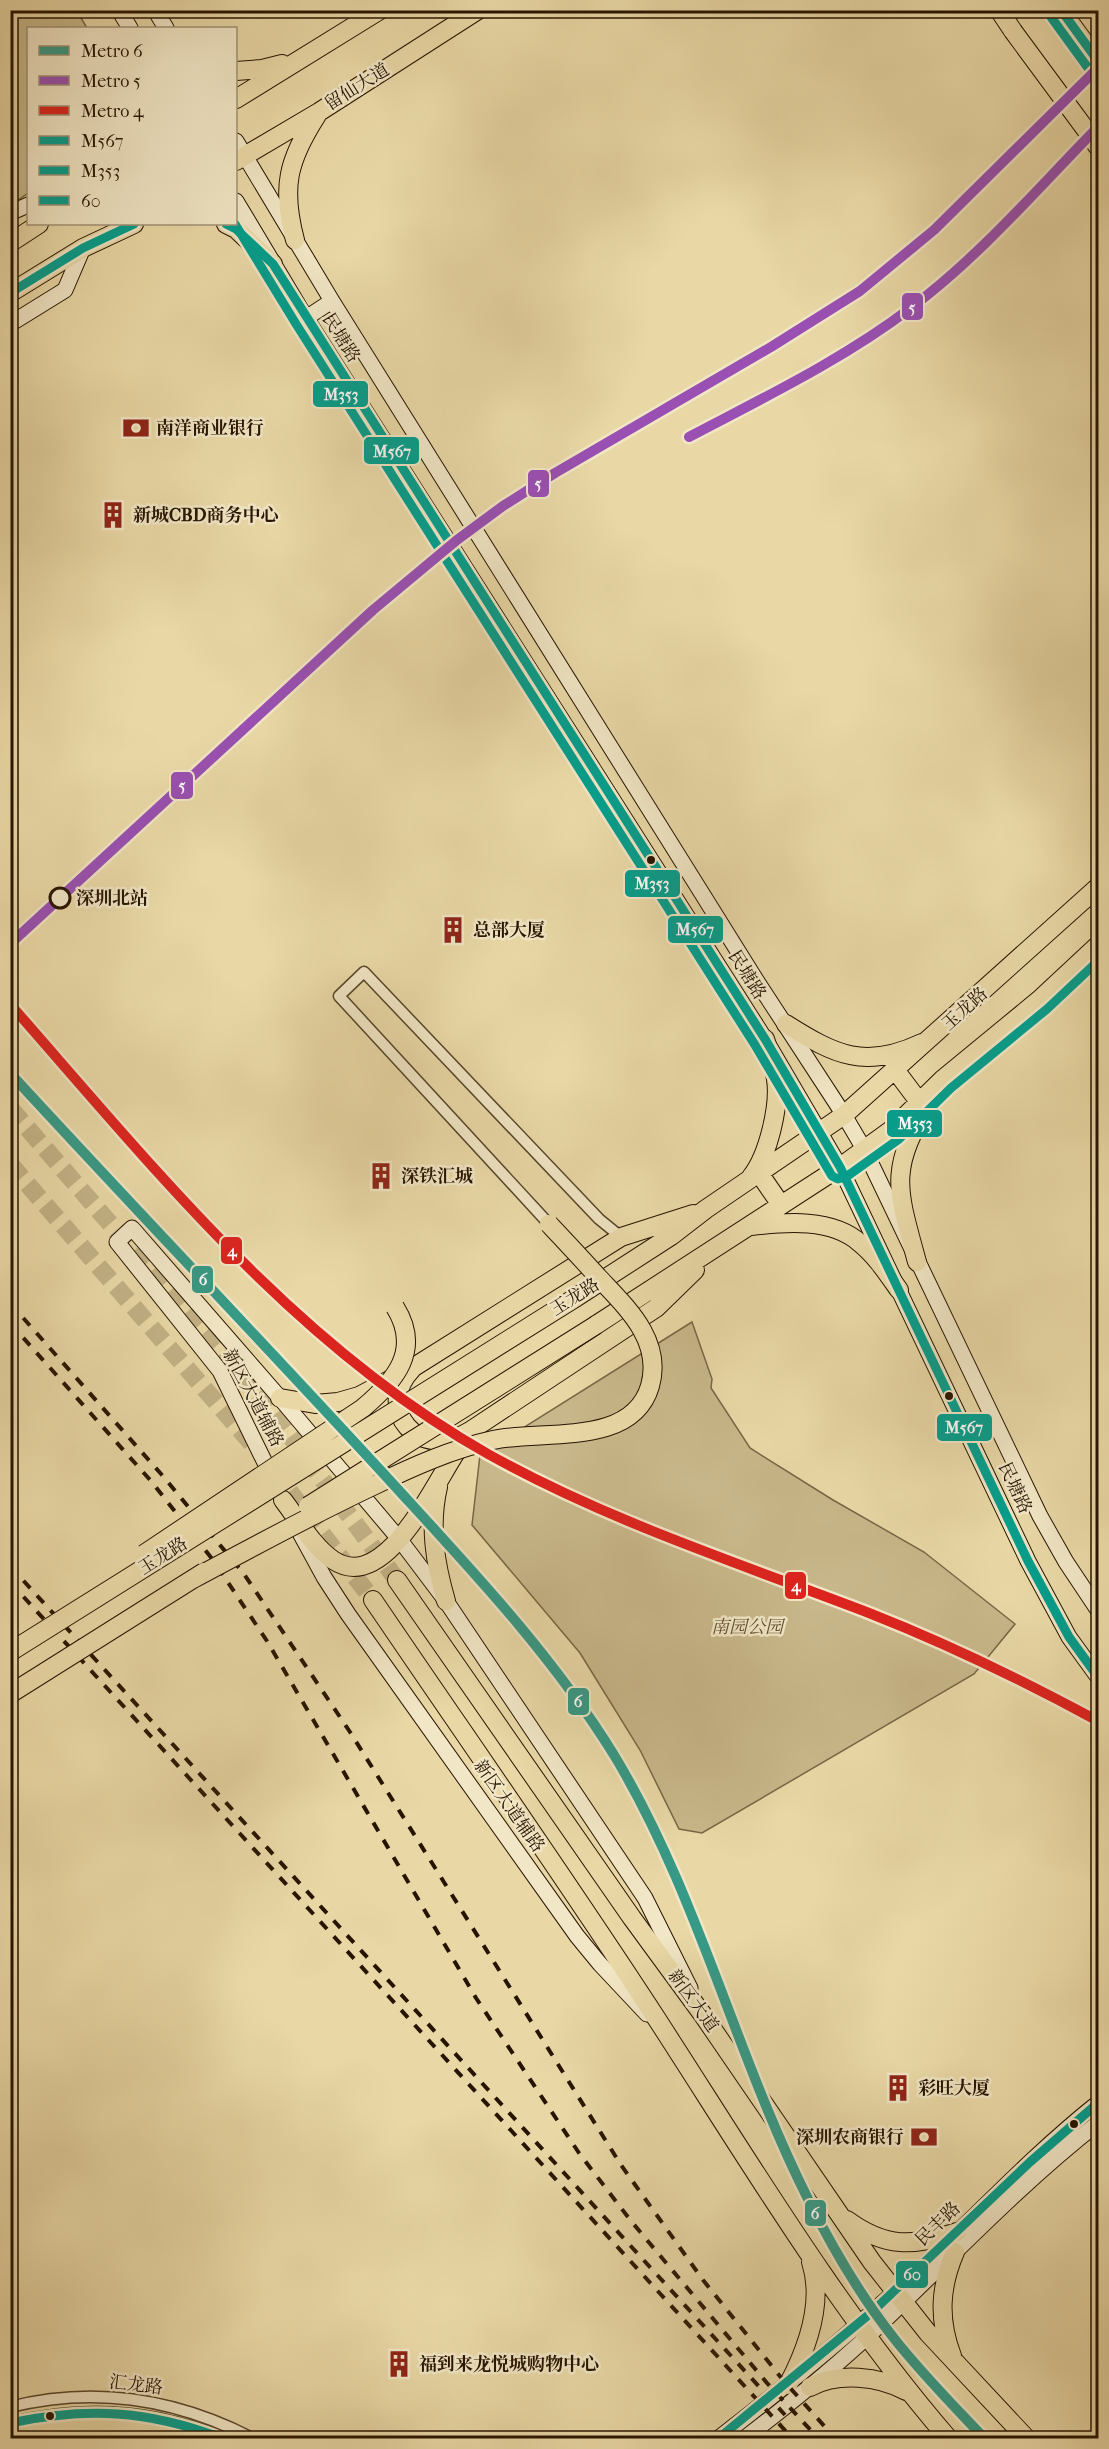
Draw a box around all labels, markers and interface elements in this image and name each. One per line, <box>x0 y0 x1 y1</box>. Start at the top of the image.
legend <box>27 27 237 225</box>
text: Metro 6 <box>81 41 143 62</box>
street label: 留仙大道 <box>321 59 393 115</box>
text: Metro 5 <box>81 71 141 92</box>
text: Metro 4 <box>81 101 144 122</box>
text: M567 <box>81 131 124 152</box>
text: M353 <box>81 161 120 182</box>
text: 60 <box>81 191 101 212</box>
line badge: 5 <box>901 292 924 321</box>
text: 5 <box>909 298 916 317</box>
street label: 民塘路 <box>318 310 364 366</box>
line badge: M353 <box>312 380 369 408</box>
text: M353 <box>323 385 358 405</box>
bank icon: 南洋商业银行 <box>121 413 151 443</box>
place label: 南洋商业银行 <box>156 418 264 439</box>
line badge: M567 <box>363 436 420 465</box>
text: M567 <box>372 442 411 461</box>
line badge: 5 <box>527 469 550 498</box>
text: 5 <box>535 474 542 493</box>
building icon: 新城CBD商务中心 <box>98 500 128 530</box>
place label: 新城CBD商务中心 <box>133 505 278 526</box>
line badge: 5 <box>170 771 194 800</box>
text: 5 <box>179 776 186 795</box>
unlabelled marker <box>645 854 657 866</box>
line badge: M353 <box>624 869 681 898</box>
text: M353 <box>634 874 669 894</box>
marker: 深圳北站 <box>49 887 71 909</box>
place label: 深圳北站 <box>76 888 148 909</box>
building icon: 总部大厦 <box>438 915 468 945</box>
line badge: M567 <box>667 915 724 944</box>
place label: 总部大厦 <box>473 920 545 941</box>
text: M567 <box>675 920 714 939</box>
street label: 民塘路 <box>724 947 770 1003</box>
street label: 玉龙路 <box>938 983 992 1035</box>
line badge: M353 <box>886 1109 943 1138</box>
text: M353 <box>897 1114 932 1134</box>
building icon: 深铁汇城 <box>366 1161 396 1191</box>
place label: 深铁汇城 <box>401 1166 473 1187</box>
line badge: 4 <box>220 1236 243 1265</box>
text: 4 <box>226 1241 238 1261</box>
line badge: 6 <box>191 1265 214 1294</box>
text: 6 <box>199 1270 208 1289</box>
street label: 玉龙路 <box>547 1274 603 1320</box>
street label: 新区大道辅路 <box>218 1345 288 1451</box>
unlabelled marker <box>943 1390 955 1402</box>
line badge: M567 <box>936 1413 993 1442</box>
text: M567 <box>944 1418 983 1437</box>
street label: 民塘路 <box>994 1459 1036 1517</box>
street label: 玉龙路 <box>135 1533 191 1579</box>
line badge: 4 <box>784 1571 807 1600</box>
text: 4 <box>790 1576 802 1596</box>
park label: 南园公园 <box>711 1617 786 1638</box>
line badge: 6 <box>567 1687 590 1716</box>
text: 6 <box>574 1692 583 1711</box>
street label: 新区大道辅路 <box>469 1756 549 1856</box>
street label: 新区大道 <box>663 1966 723 2036</box>
building icon: 彩旺大厦 <box>883 2073 913 2103</box>
place label: 彩旺大厦 <box>918 2078 990 2099</box>
unlabelled marker <box>1068 2118 1080 2130</box>
bank icon: 深圳农商银行 <box>909 2122 939 2152</box>
place label: 深圳农商银行 <box>796 2127 904 2148</box>
street label: 民丰路 <box>911 2198 965 2250</box>
line badge: 6 <box>804 2199 827 2227</box>
text: 6 <box>811 2204 820 2223</box>
line badge: 60 <box>895 2260 929 2289</box>
text: 60 <box>903 2265 921 2284</box>
building icon: 福到来龙悦城购物中心 <box>384 2349 414 2379</box>
place label: 福到来龙悦城购物中心 <box>419 2354 599 2375</box>
street label: 汇龙路 <box>108 2371 164 2399</box>
unlabelled marker <box>44 2410 56 2422</box>

